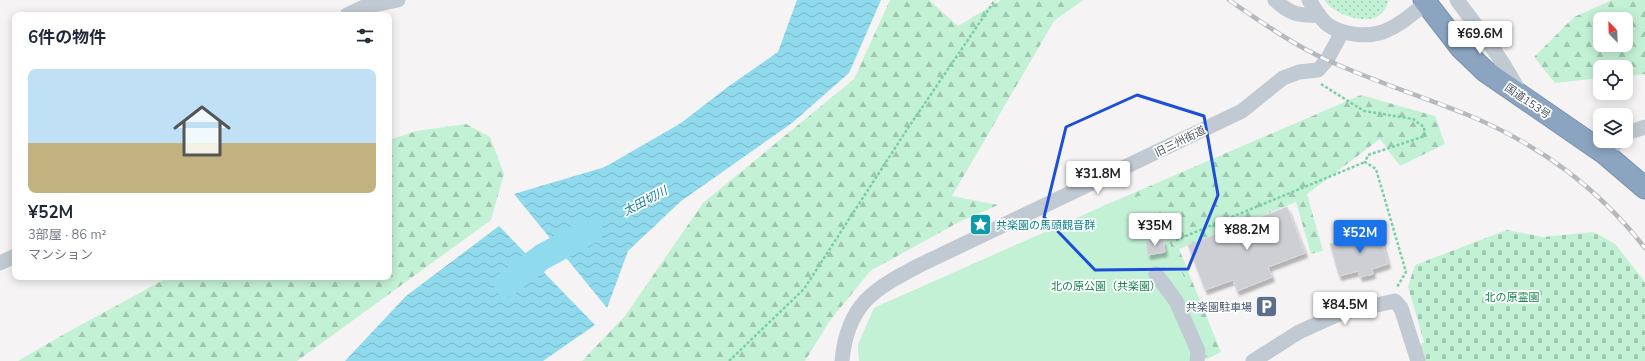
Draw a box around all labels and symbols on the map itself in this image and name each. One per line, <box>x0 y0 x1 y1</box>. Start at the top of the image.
north arrow <box>1593 12 1633 52</box>
pin: ¥69.6M <box>1447 21 1513 55</box>
street label: 国道153号 <box>1502 80 1554 123</box>
street label: 旧三州街道 <box>1152 123 1208 160</box>
pin: ¥31.8M <box>1065 161 1131 195</box>
water label: 太田切川 <box>620 182 672 219</box>
place icon: 共楽園の馬頭観音群 <box>967 212 993 238</box>
pin: ¥35M <box>1131 213 1179 247</box>
pin: ¥88.2M <box>1214 217 1280 251</box>
place label: 共楽園の馬頭観音群 <box>996 218 1095 233</box>
pin: ¥52M <box>1336 220 1384 254</box>
park label: 北の原公園（共楽園） <box>1051 279 1161 294</box>
park label: 北の原霊園 <box>1485 290 1540 305</box>
pin: ¥84.5M <box>1312 292 1378 326</box>
parking icon: 共楽園駐車場 <box>1254 294 1280 320</box>
place label: 共楽園駐車場 <box>1186 300 1252 315</box>

